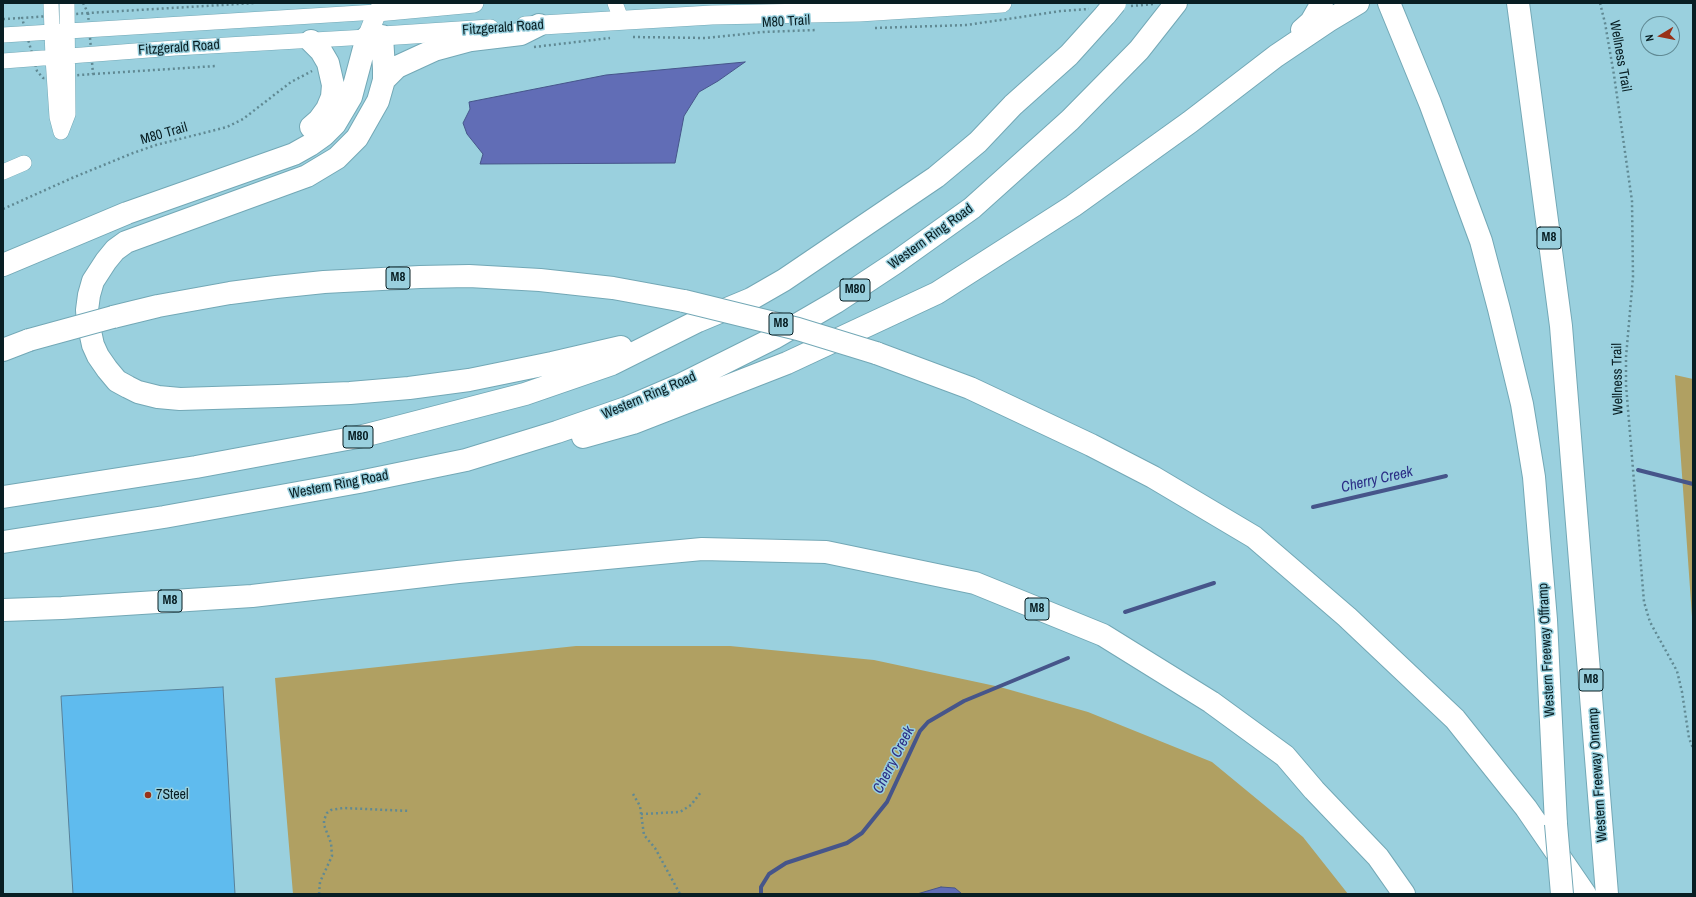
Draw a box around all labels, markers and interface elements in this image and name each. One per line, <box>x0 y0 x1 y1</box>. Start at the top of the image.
street label: M80 Trail <box>762 12 810 32</box>
north arrow <box>1640 16 1680 56</box>
street label: Fitzgerald Road <box>462 17 544 39</box>
street label: Wellness Trail <box>1605 19 1635 93</box>
text: N <box>1642 33 1657 42</box>
street label: Fitzgerald Road <box>138 37 220 59</box>
street label: M80 Trail <box>139 119 189 149</box>
street label: Western Ring Road <box>885 201 977 273</box>
road number: M8 <box>1537 227 1561 249</box>
road number: M8 <box>386 267 410 289</box>
road number: M80 <box>840 279 870 301</box>
road number: M8 <box>769 313 793 335</box>
street label: Wellness Trail <box>1609 343 1627 415</box>
street label: Western Ring Road <box>599 369 699 423</box>
road number: M80 <box>343 426 373 448</box>
water label: Cherry Creek <box>1339 463 1415 497</box>
street label: Western Ring Road <box>288 467 390 503</box>
street label: Western Freeway Offramp <box>1535 583 1559 717</box>
road number: M8 <box>158 590 182 612</box>
road number: M8 <box>1025 598 1049 620</box>
road number: M8 <box>1579 669 1603 691</box>
street label: Western Freeway Onramp <box>1585 707 1611 843</box>
water label: Cherry Creek <box>869 723 919 797</box>
place label: 7Steel <box>156 787 189 803</box>
marker: 7Steel <box>143 790 153 800</box>

